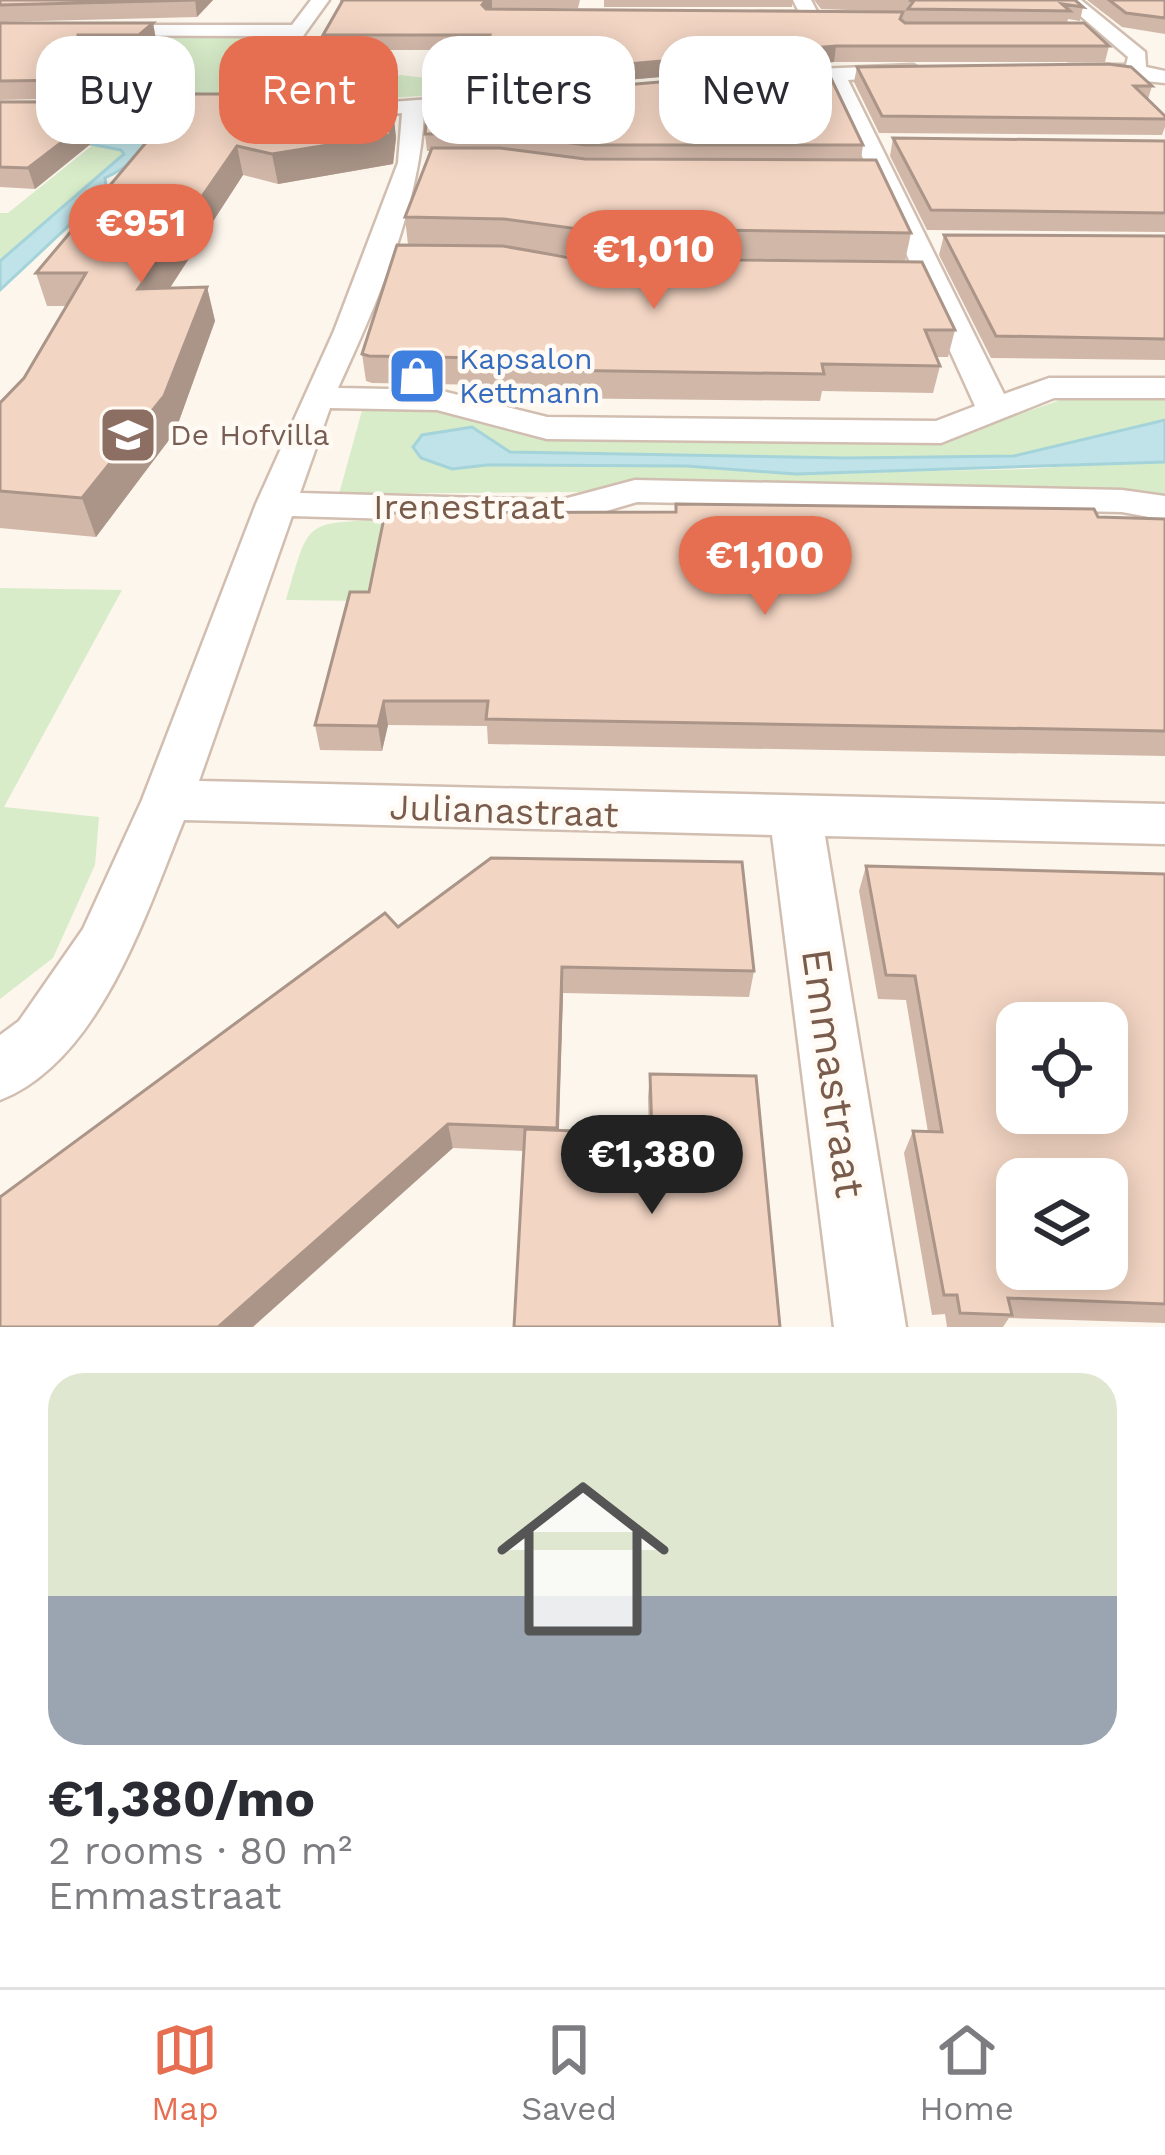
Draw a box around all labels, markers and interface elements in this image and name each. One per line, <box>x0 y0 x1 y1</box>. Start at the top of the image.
chip: Buy <box>36 36 195 144</box>
chip: Rent <box>219 36 398 144</box>
chip: Filters <box>422 36 635 144</box>
chip: New <box>659 36 832 144</box>
pin: €951 <box>70 184 212 286</box>
text: €951 <box>96 200 186 245</box>
pin: €1,010 <box>556 210 752 312</box>
text: €1,010 <box>593 226 715 271</box>
place label: Kapsalon Kettmann <box>459 341 600 410</box>
shop icon: Kapsalon Kettmann <box>386 345 448 407</box>
school or university icon: De Hofvilla <box>97 404 159 466</box>
place label: De Hofvilla <box>170 417 329 452</box>
street label: Irenestraat <box>373 486 565 528</box>
pin: €1,100 <box>667 516 863 618</box>
text: €1,100 <box>706 532 824 577</box>
street label: Julianastraat <box>389 786 619 836</box>
street label: Emmastraat <box>792 945 875 1201</box>
map controls <box>996 1002 1128 1290</box>
button: locate <box>996 1002 1128 1134</box>
pin: €1,380 <box>554 1115 750 1217</box>
text: €1,380 <box>588 1131 716 1176</box>
button: layers <box>996 1158 1128 1290</box>
icon: home <box>475 1451 691 1667</box>
text: €1,380/mo <box>48 1769 315 1828</box>
text: 2 rooms · 80 m² <box>48 1828 352 1873</box>
text: Emmastraat <box>48 1873 281 1918</box>
tab: Map <box>151 2017 219 2128</box>
tab: Saved <box>521 2017 617 2128</box>
tab: Home <box>919 2017 1014 2128</box>

